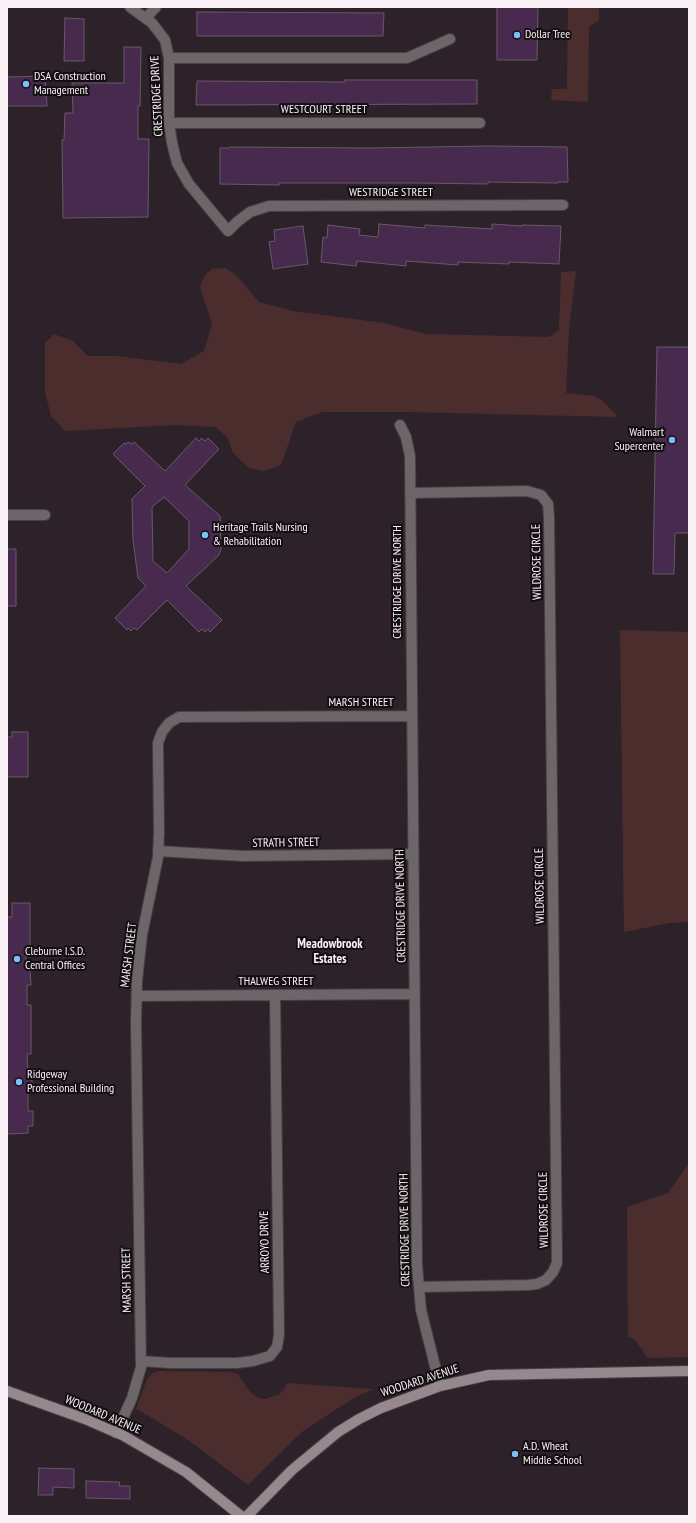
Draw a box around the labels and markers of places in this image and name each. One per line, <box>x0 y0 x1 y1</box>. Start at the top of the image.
place label: Dollar Tree <box>525 28 570 42</box>
marker: Dollar Tree <box>512 30 522 40</box>
place label: DSA Construction Management <box>34 70 106 98</box>
marker: DSA Construction Management <box>21 79 31 89</box>
place label: Walmart Supercenter <box>614 426 664 454</box>
marker: Walmart Supercenter <box>667 435 677 445</box>
place label: Heritage Trails Nursing & Rehabilitation <box>213 521 308 549</box>
marker: Heritage Trails Nursing & Rehabilitation <box>200 530 210 540</box>
place label: Cleburne I.S.D. Central Offices <box>25 945 85 973</box>
marker: Cleburne I.S.D. Central Offices <box>12 954 22 964</box>
place label: Ridgeway Professional Building <box>27 1068 114 1096</box>
marker: Ridgeway Professional Building <box>14 1077 24 1087</box>
place label: A.D. Wheat Middle School <box>523 1440 582 1468</box>
marker: A.D. Wheat Middle School <box>510 1449 520 1459</box>

